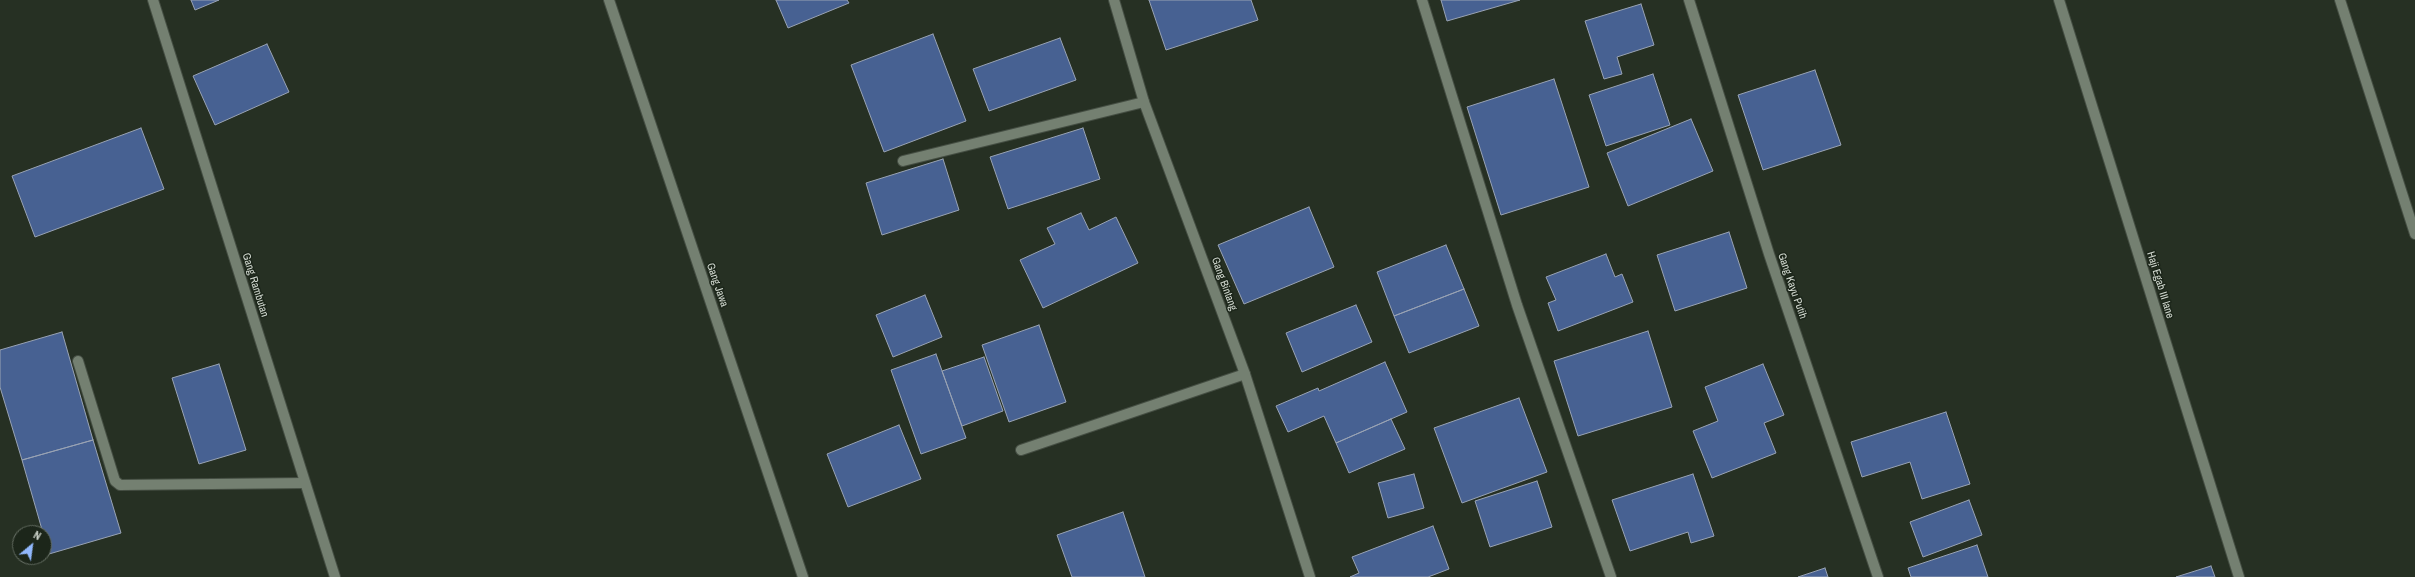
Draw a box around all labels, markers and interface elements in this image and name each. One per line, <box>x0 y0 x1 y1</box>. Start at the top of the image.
street label: Haji Egab III lane <box>2144 250 2176 320</box>
street label: Gang Rambutan <box>239 251 271 319</box>
street label: Gang Kayu Putih <box>1775 251 1809 321</box>
street label: Gang Bintang <box>1208 256 1240 312</box>
street label: Gang Jawa <box>703 261 731 309</box>
north arrow <box>12 525 52 565</box>
text: N <box>31 528 44 543</box>

